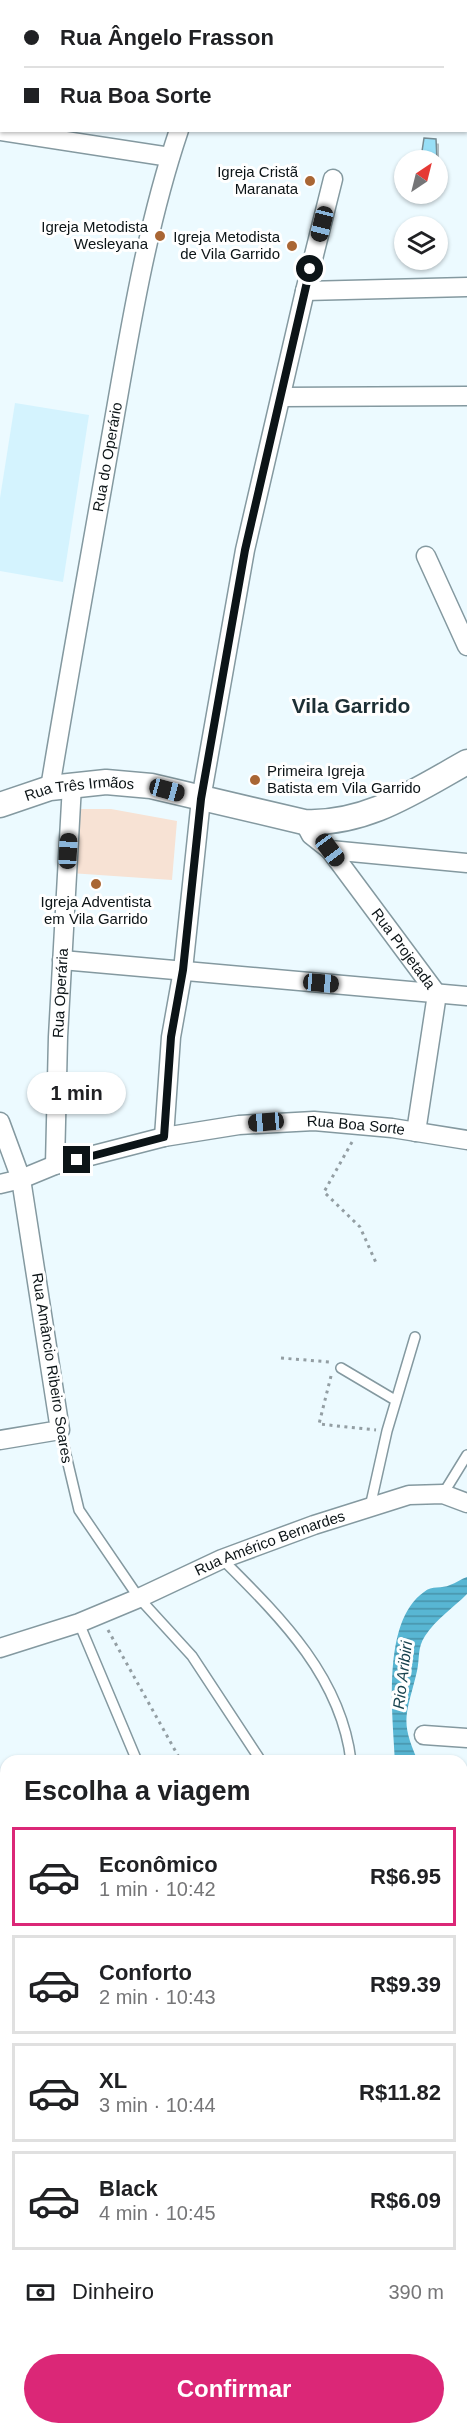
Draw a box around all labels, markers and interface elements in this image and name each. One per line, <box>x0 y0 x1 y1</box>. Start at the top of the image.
text: Rua Ângelo Frasson <box>60 25 274 50</box>
text: Rua Boa Sorte <box>60 83 212 108</box>
north arrow <box>394 150 448 204</box>
map controls <box>394 150 448 270</box>
place label: Igreja Cristã Maranata <box>217 163 299 197</box>
marker: Igreja Cristã Maranata <box>303 174 317 188</box>
car <box>309 204 335 244</box>
button: layers <box>394 216 448 270</box>
place label: Igreja Metodista Wesleyana <box>41 218 149 252</box>
place label: Igreja Metodista de Vila Garrido <box>173 228 281 262</box>
marker: Igreja Metodista Wesleyana <box>153 229 167 243</box>
marker: Igreja Metodista de Vila Garrido <box>285 239 299 253</box>
route start <box>296 255 323 282</box>
street label: Rua do Operário <box>89 401 125 513</box>
district label: Vila Garrido <box>292 694 410 717</box>
place label: Primeira Igreja Batista em Vila Garrido <box>267 762 421 796</box>
street label: Rua Três Irmãos <box>22 773 135 804</box>
marker: Primeira Igreja Batista em Vila Garrido <box>248 773 262 787</box>
car <box>147 777 187 803</box>
car <box>312 830 348 870</box>
car <box>58 833 78 869</box>
marker: Igreja Adventista em Vila Garrido <box>89 877 103 891</box>
place label: Igreja Adventista em Vila Garrido <box>41 893 152 927</box>
street label: Rua Projetada <box>368 905 440 993</box>
street label: Rua Operária <box>49 947 71 1039</box>
car <box>302 972 340 994</box>
callout: 1 min <box>28 1073 127 1115</box>
text: 1 min <box>50 1082 103 1104</box>
car <box>247 1111 285 1133</box>
street label: Rua Boa Sorte <box>306 1112 406 1138</box>
route end <box>63 1146 90 1173</box>
street label: Rua Amâncio Ribeiro Soares <box>29 1271 76 1464</box>
street label: Rua Américo Bernardes <box>192 1507 347 1579</box>
water label: Rio Aribiri <box>390 1639 415 1710</box>
text: Escolha a viagem <box>24 1776 251 1806</box>
icon: car <box>27 1850 81 1904</box>
text: Econômico <box>99 1852 218 1877</box>
text: R$6.95 <box>370 1864 441 1889</box>
text: 1 min · 10:42 <box>99 1878 216 1900</box>
icon: car <box>27 1958 81 2012</box>
text: Conforto <box>99 1960 192 1985</box>
text: R$9.39 <box>370 1972 441 1997</box>
text: 2 min · 10:43 <box>99 1986 216 2008</box>
icon: car <box>27 2066 81 2120</box>
text: XL <box>99 2068 127 2093</box>
text: R$11.82 <box>359 2080 441 2105</box>
text: 3 min · 10:44 <box>99 2094 216 2116</box>
icon: car <box>27 2174 81 2228</box>
text: Black <box>99 2176 158 2201</box>
text: R$6.09 <box>370 2188 441 2213</box>
text: 4 min · 10:45 <box>99 2202 216 2224</box>
icon: cash <box>24 2276 57 2309</box>
text: Dinheiro <box>72 2279 154 2304</box>
text: 390 m <box>388 2281 444 2303</box>
button: Confirmar <box>24 2354 444 2423</box>

